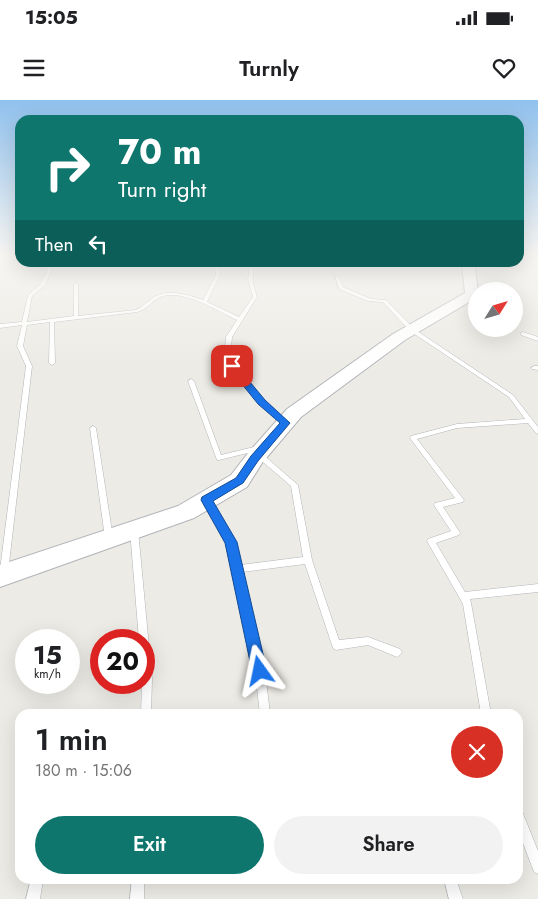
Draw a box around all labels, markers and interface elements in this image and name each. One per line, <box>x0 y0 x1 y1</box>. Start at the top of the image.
text: 15:05 <box>25 4 78 31</box>
text: Turnly <box>239 52 299 84</box>
icon: menu <box>20 54 48 82</box>
icon: heart <box>490 54 518 82</box>
text: 70 m <box>118 127 201 177</box>
icon: right <box>35 135 100 200</box>
text: Turn right <box>118 173 206 205</box>
icon: left <box>84 230 112 258</box>
text: Then <box>35 231 74 258</box>
north arrow <box>468 282 522 338</box>
map controls <box>468 282 523 337</box>
pin <box>211 345 253 387</box>
icon: arrive <box>218 352 246 380</box>
speed limit sign: 20 <box>90 629 155 694</box>
text: 15 <box>33 637 62 673</box>
position arrow <box>233 644 285 696</box>
text: km/h <box>34 665 61 683</box>
text: 1 min <box>35 718 108 761</box>
button: close <box>451 726 503 778</box>
text: 180 m · 15:06 <box>35 759 132 782</box>
button: Exit <box>35 816 264 874</box>
button: Share <box>274 816 503 874</box>

